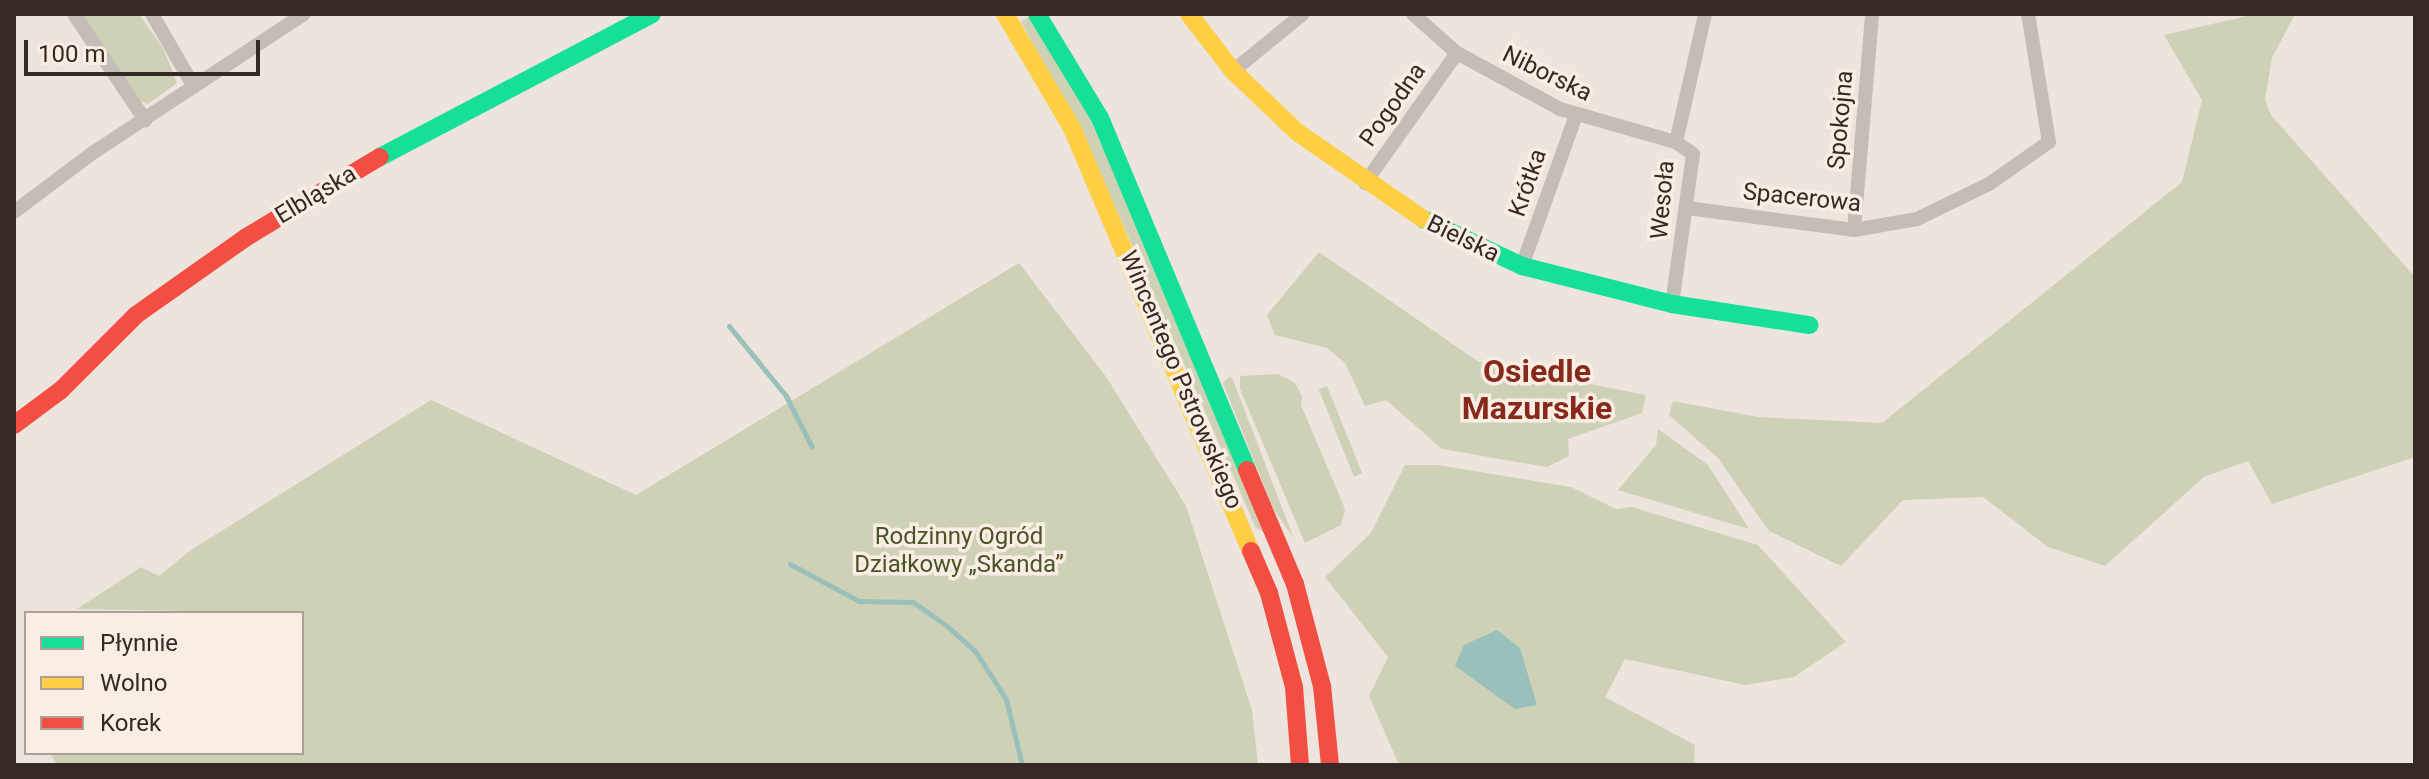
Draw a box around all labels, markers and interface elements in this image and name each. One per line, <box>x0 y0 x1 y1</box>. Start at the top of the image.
scale bar <box>28 24 264 74</box>
text: 100 m <box>38 40 105 68</box>
street label: Niborska <box>1498 40 1596 108</box>
street label: Pogodna <box>1354 58 1432 152</box>
street label: Spokojna <box>1822 69 1860 171</box>
street label: Krótka <box>1503 145 1553 221</box>
street label: Wesoła <box>1645 159 1681 241</box>
street label: Elbląska <box>270 160 362 230</box>
street label: Spacerowa <box>1741 177 1863 219</box>
street label: Bielska <box>1422 209 1504 269</box>
street label: Wincentego Pstrowskiego <box>1113 246 1249 514</box>
district label: Osiedle Mazurskie <box>1462 353 1612 428</box>
park label: Rodzinny Ogród Działkowy „Skanda” <box>854 523 1064 579</box>
legend <box>24 611 304 755</box>
text: Płynnie <box>100 629 178 657</box>
text: Wolno <box>100 669 167 697</box>
text: Korek <box>100 709 161 737</box>

